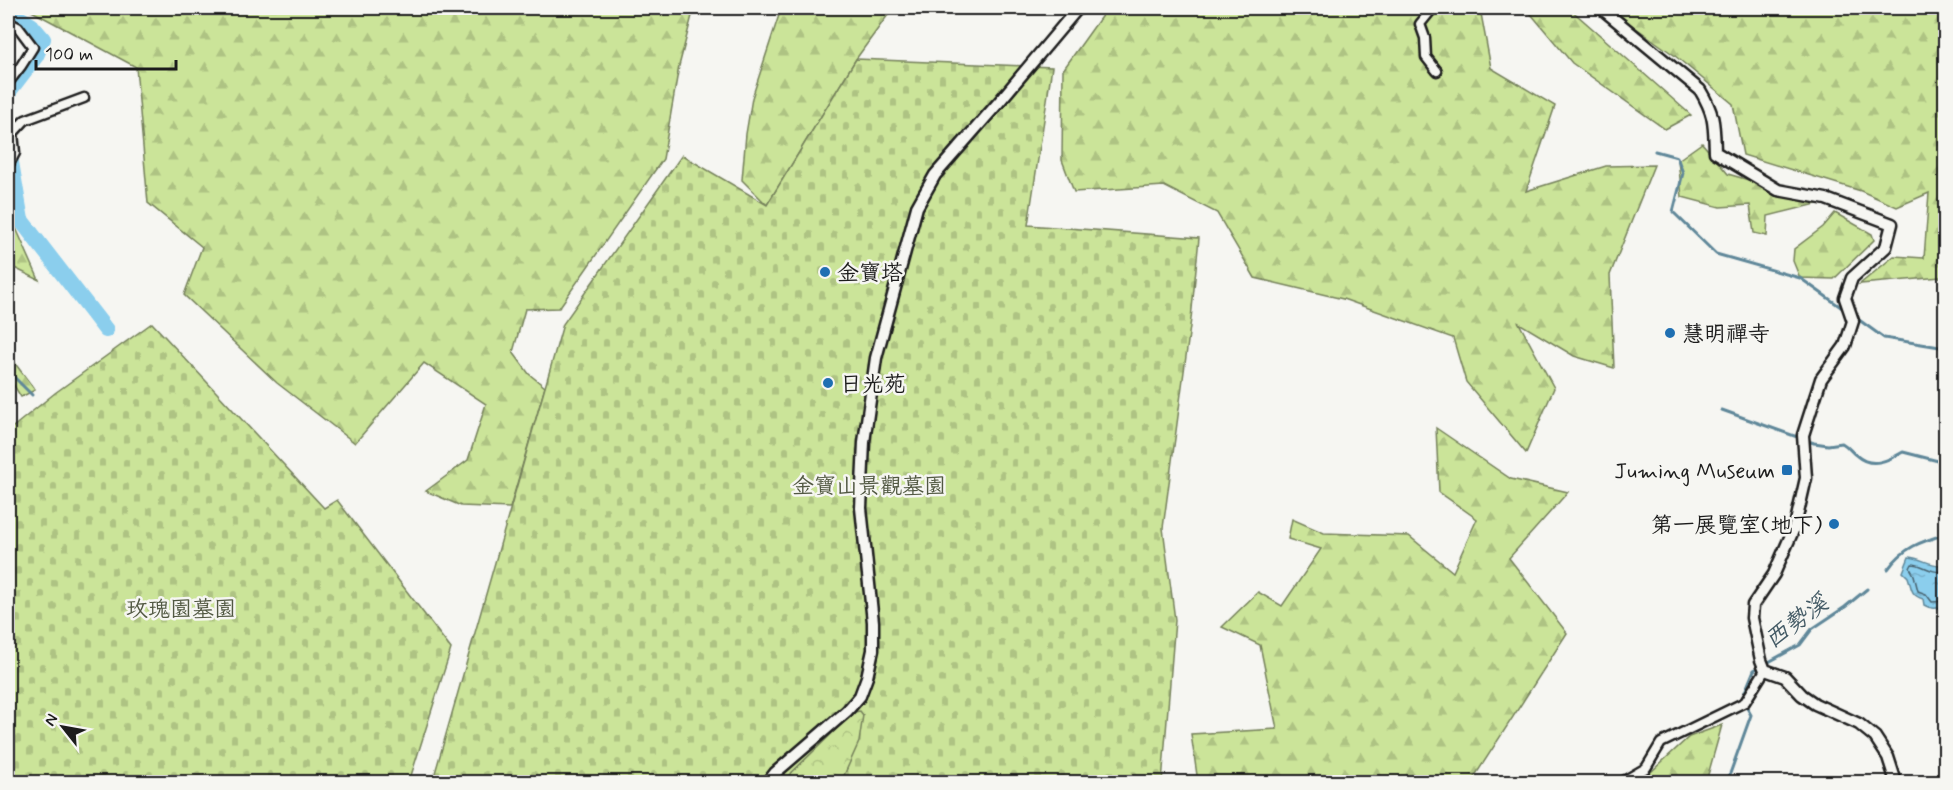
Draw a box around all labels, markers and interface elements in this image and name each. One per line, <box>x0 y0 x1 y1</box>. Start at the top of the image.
scale bar <box>36 33 176 71</box>
text: 100 m <box>45 43 93 67</box>
place label: 金寶塔 <box>837 260 903 288</box>
marker: 金寶塔 <box>818 265 832 279</box>
place label: 慧明禪寺 <box>1682 321 1770 349</box>
marker: 慧明禪寺 <box>1663 326 1677 340</box>
place label: 日光苑 <box>840 371 906 399</box>
marker: 日光苑 <box>821 376 835 390</box>
place label: Juming Museum <box>1614 458 1775 487</box>
marker: Juming Museum <box>1780 463 1794 477</box>
park label: 金寶山景觀墓園 <box>792 473 946 501</box>
place label: 第一展覽室(地下) <box>1651 512 1822 540</box>
marker: 第一展覽室(地下) <box>1827 517 1841 531</box>
water label: 西勢溪 <box>1759 587 1837 656</box>
park label: 玫瑰園墓園 <box>126 596 236 624</box>
north arrow <box>33 697 93 757</box>
text: N <box>40 710 63 730</box>

